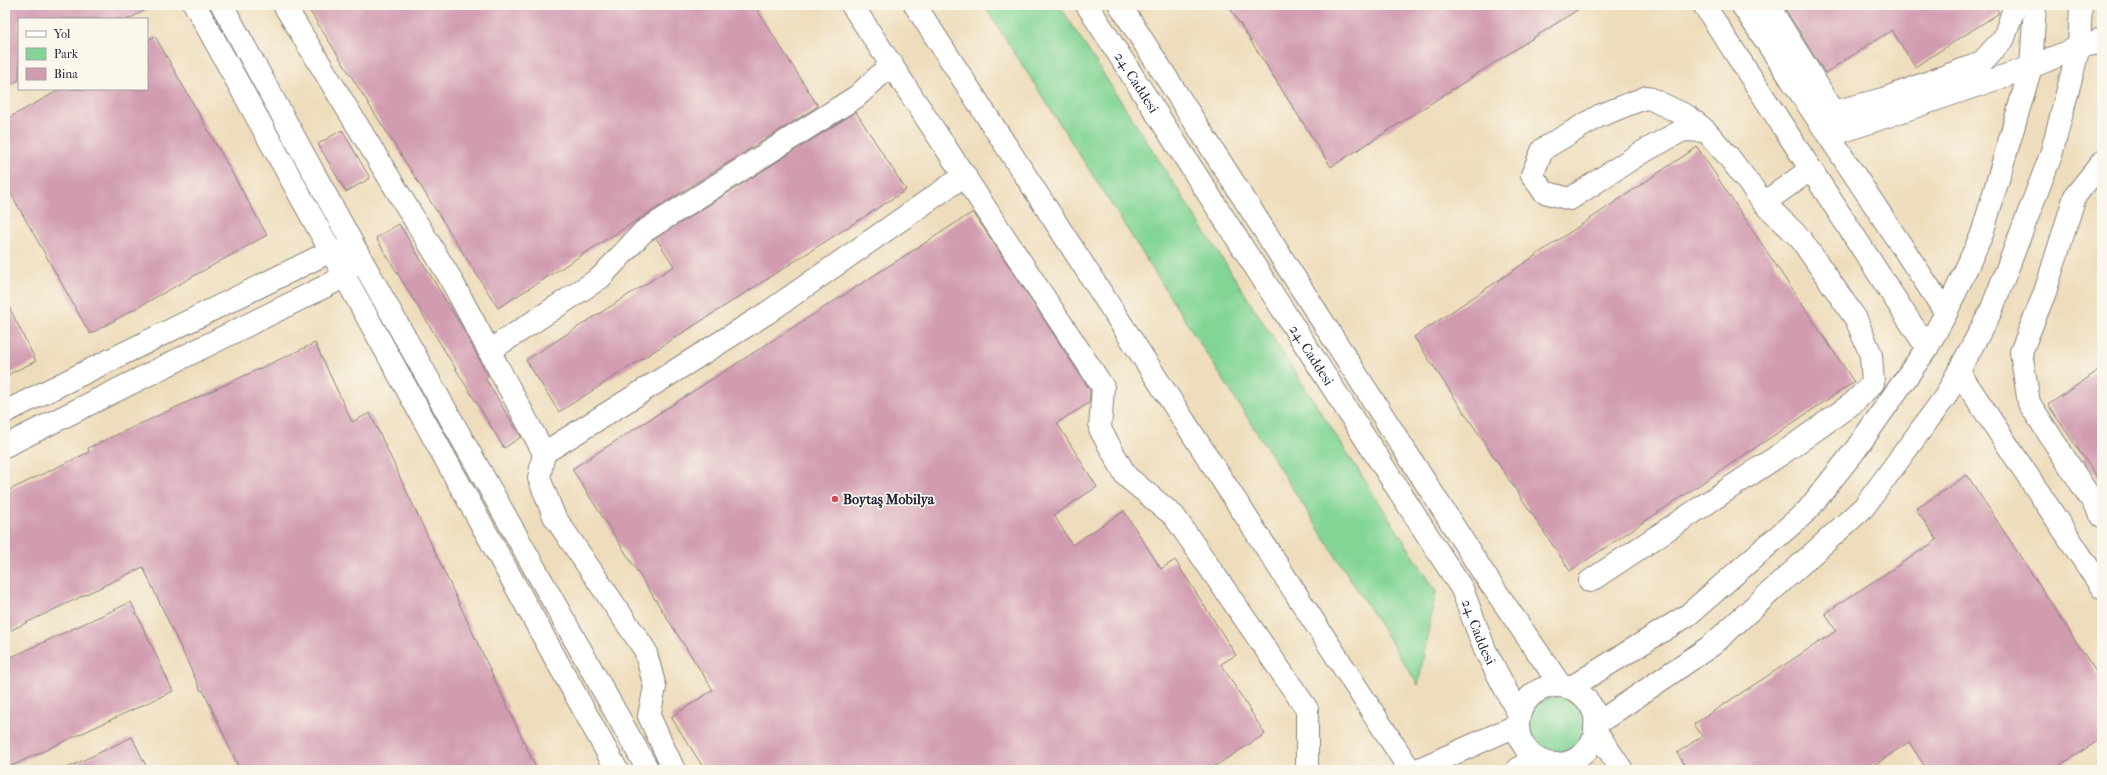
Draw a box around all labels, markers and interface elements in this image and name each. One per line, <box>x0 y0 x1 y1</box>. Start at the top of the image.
legend <box>18 18 148 90</box>
text: Yol <box>53 27 71 41</box>
text: Park <box>54 47 79 61</box>
street label: 24. Caddesi <box>1111 49 1162 116</box>
text: Bina <box>54 67 78 81</box>
street label: 24. Caddesi <box>1286 321 1338 389</box>
place label: Boytaş Mobilya <box>843 491 935 509</box>
marker: Boytaş Mobilya <box>830 494 840 504</box>
street label: 24. Caddesi <box>1458 597 1500 667</box>

